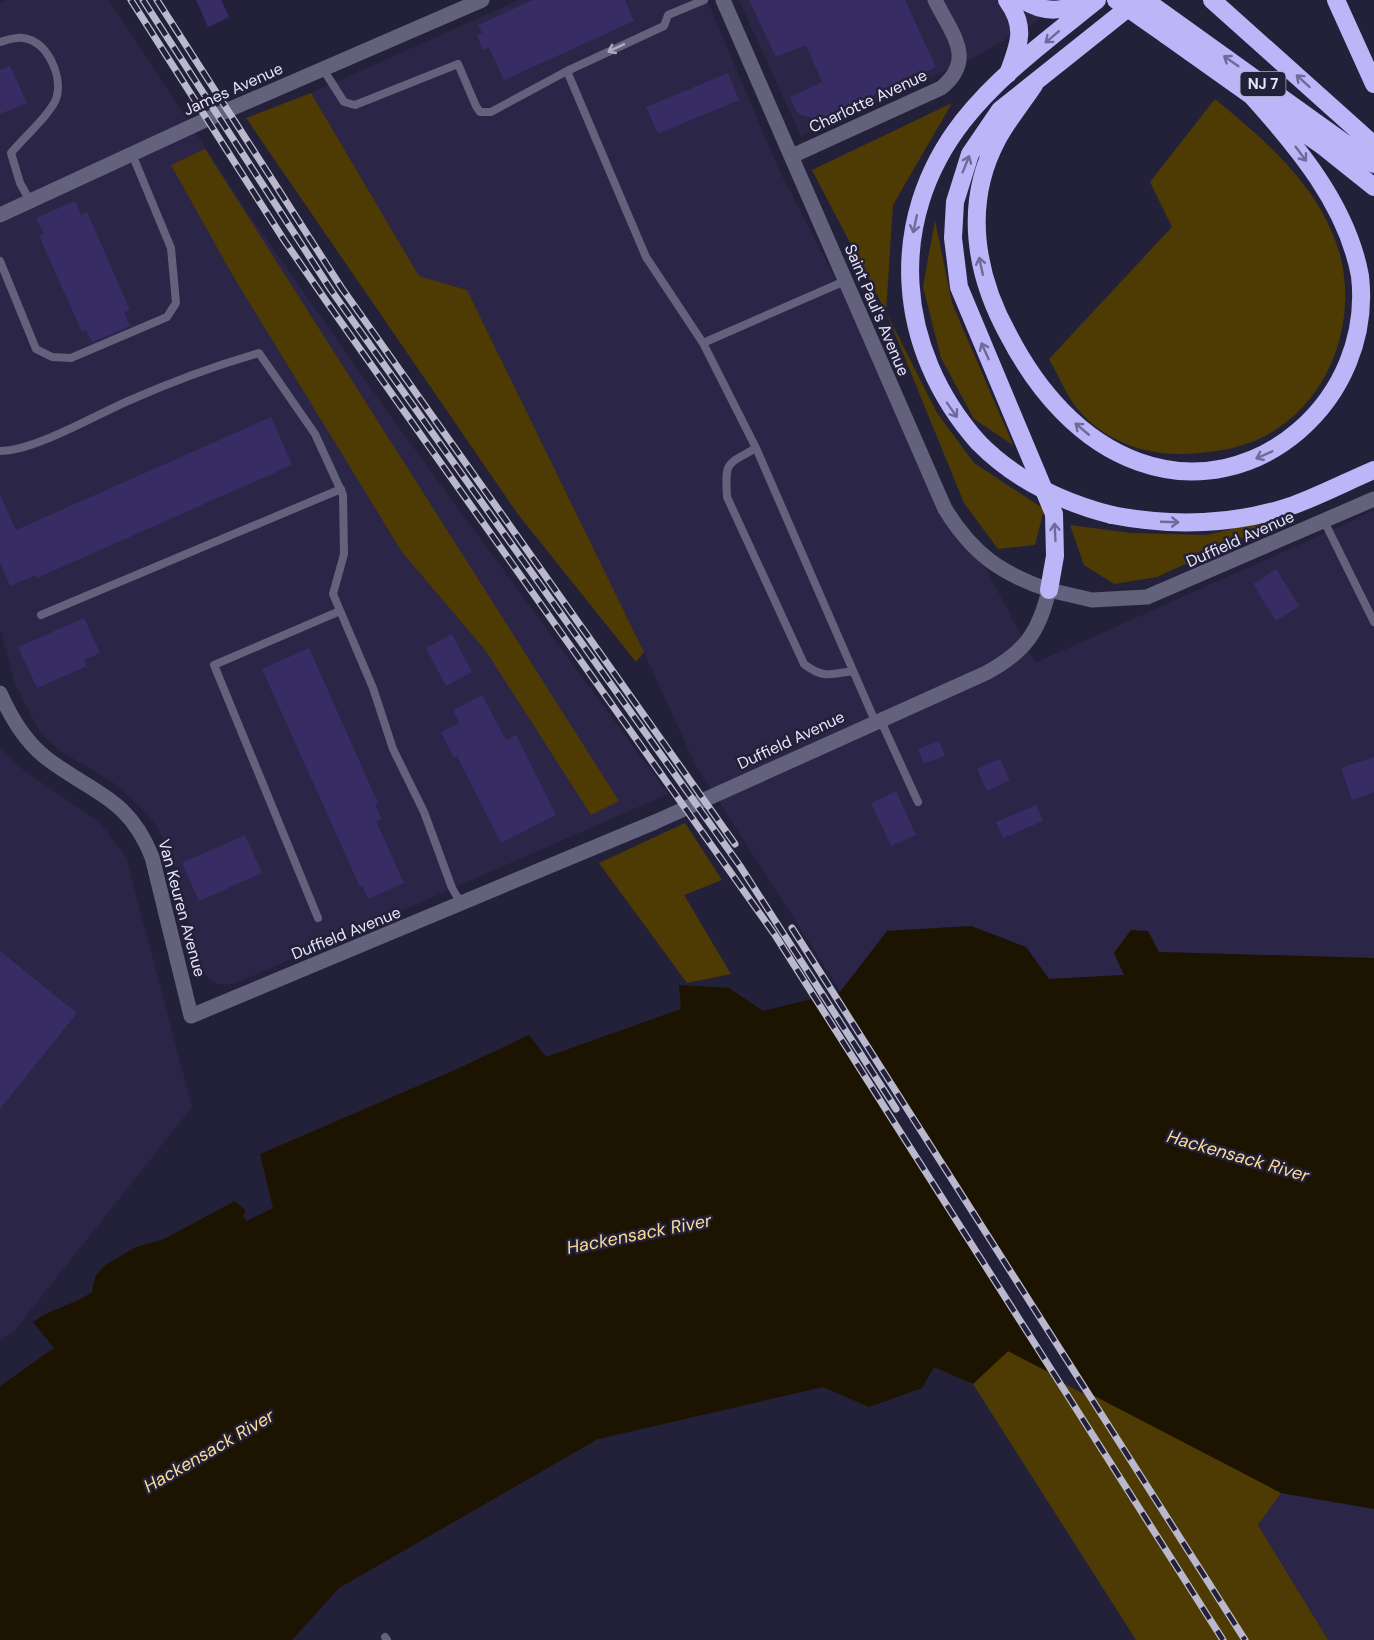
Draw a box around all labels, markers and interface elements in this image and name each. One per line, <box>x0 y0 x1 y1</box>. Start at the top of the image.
one-way arrow <box>1045 30 1060 44</box>
one-way arrow <box>607 43 625 55</box>
one-way arrow <box>1223 55 1240 67</box>
street label: James Avenue <box>180 58 286 120</box>
street label: Charlotte Avenue <box>806 64 930 138</box>
road number: NJ 7 <box>1240 72 1286 96</box>
one-way arrow <box>1295 74 1310 88</box>
one-way arrow <box>1295 146 1307 162</box>
one-way arrow <box>962 155 973 173</box>
one-way arrow <box>909 214 921 233</box>
street label: Saint Paul's Avenue <box>840 241 914 379</box>
one-way arrow <box>975 256 986 276</box>
one-way arrow <box>979 343 990 361</box>
one-way arrow <box>946 401 958 417</box>
one-way arrow <box>1075 422 1090 436</box>
one-way arrow <box>1256 450 1274 462</box>
street label: Duffield Avenue <box>1183 506 1297 572</box>
one-way arrow <box>1160 516 1180 528</box>
one-way arrow <box>1050 523 1061 543</box>
street label: Duffield Avenue <box>734 706 848 774</box>
street label: Van Keuren Avenue <box>154 837 210 979</box>
street label: Duffield Avenue <box>288 902 404 964</box>
water label: Hackensack River <box>1164 1124 1313 1188</box>
water label: Hackensack River <box>565 1208 715 1260</box>
water label: Hackensack River <box>139 1403 280 1498</box>

